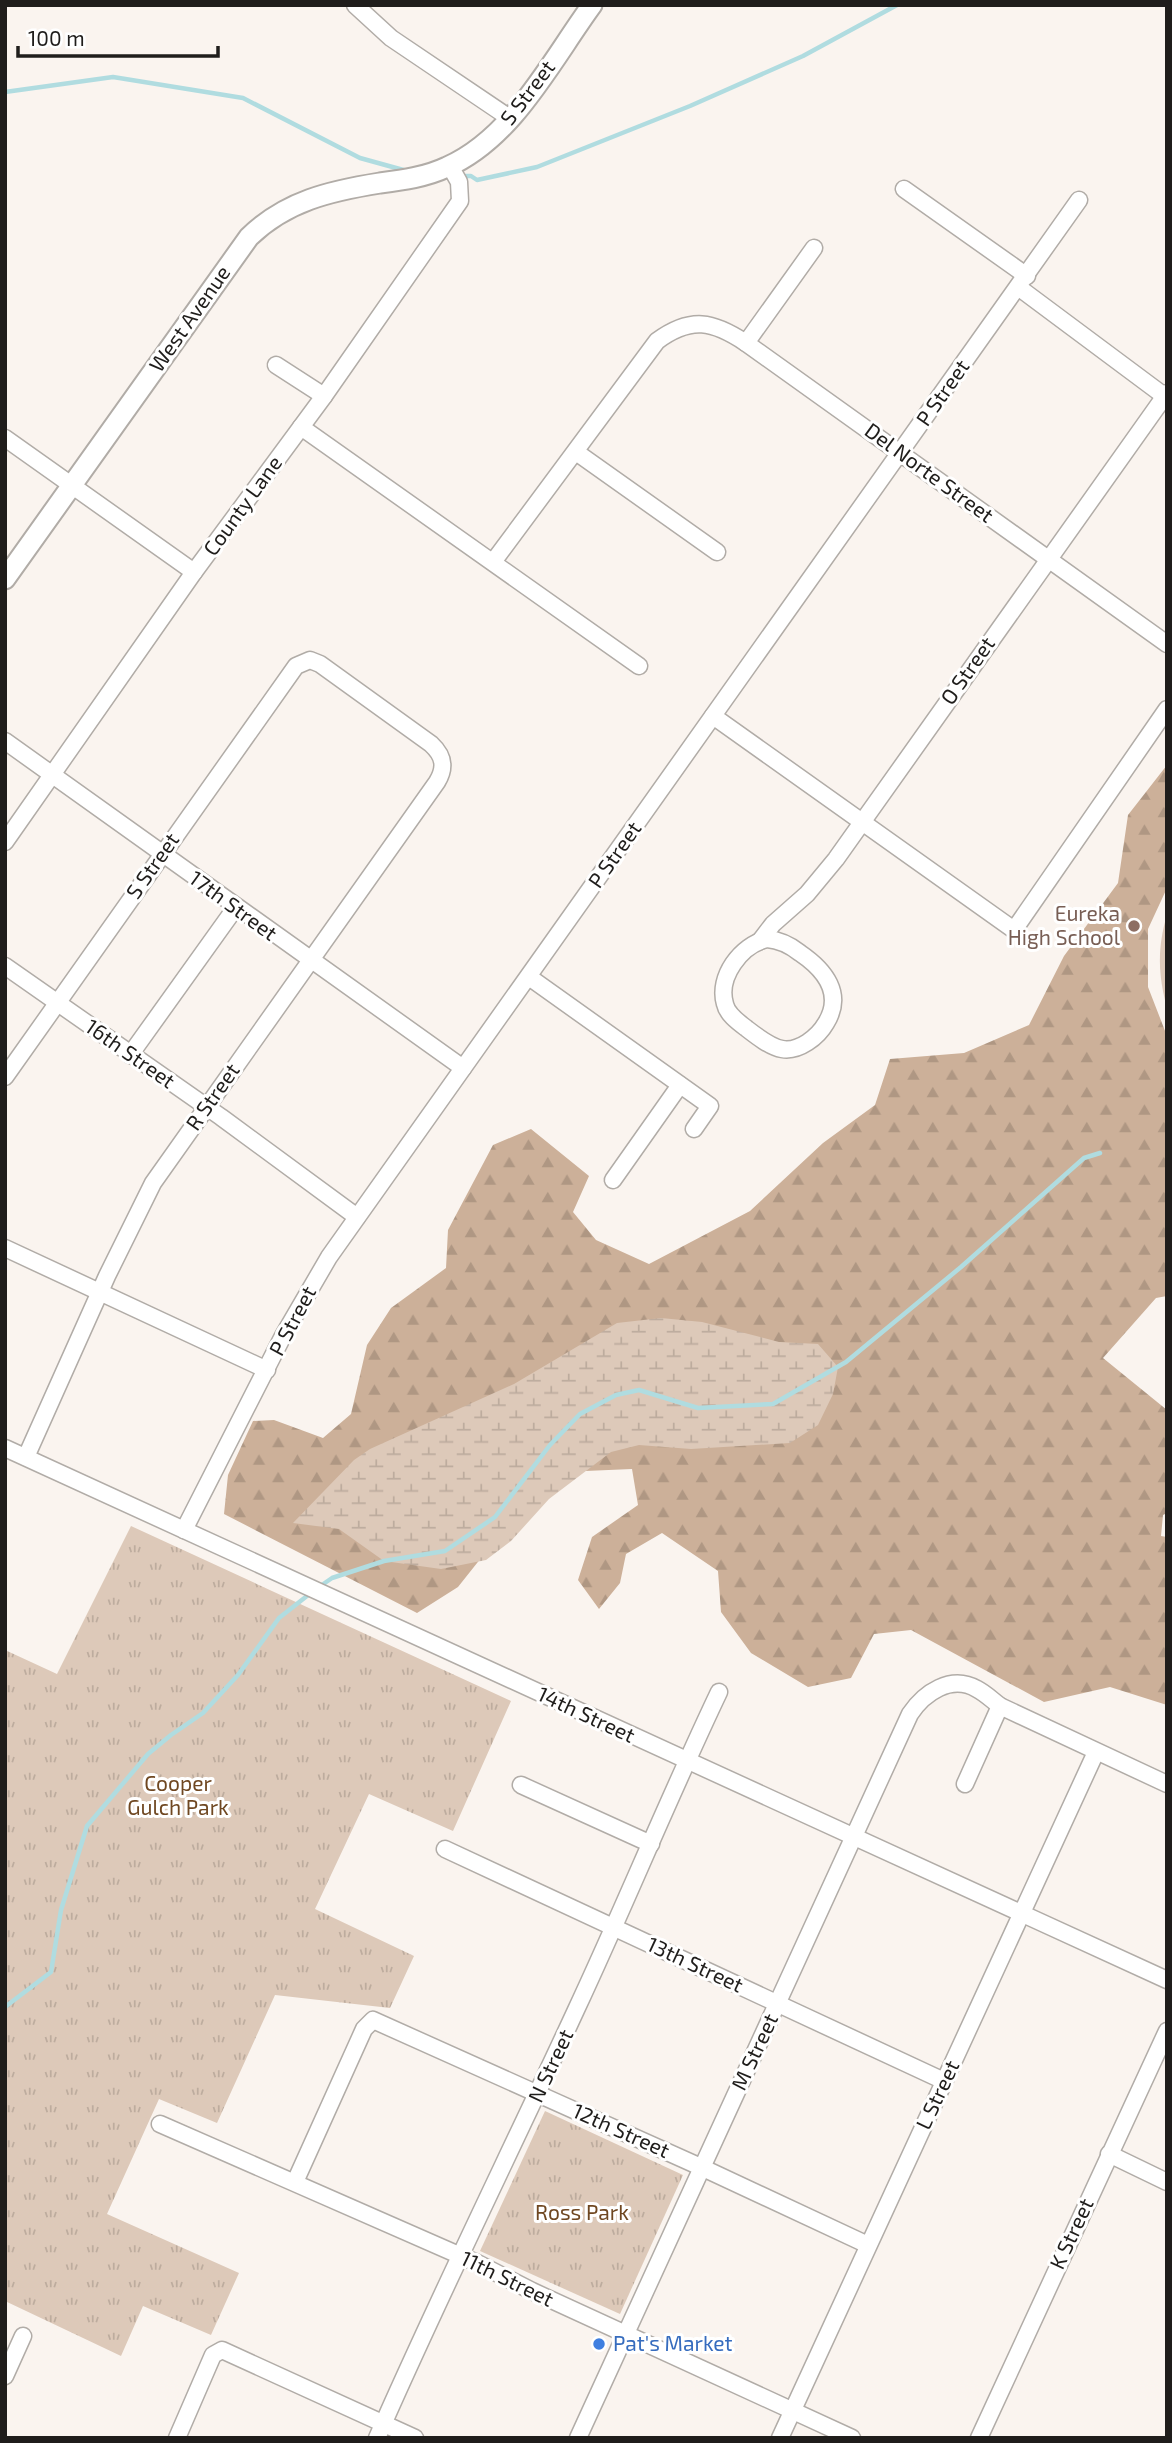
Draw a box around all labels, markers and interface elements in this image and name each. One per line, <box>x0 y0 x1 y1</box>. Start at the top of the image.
scale bar <box>18 14 217 58</box>
text: 100 m <box>28 25 85 50</box>
street label: S Street <box>494 55 559 130</box>
street label: West Avenue <box>143 260 235 376</box>
street label: P Street <box>910 354 974 430</box>
street label: Del Norte Street <box>861 417 999 527</box>
street label: County Lane <box>197 450 286 560</box>
street label: O Street <box>934 631 999 709</box>
street label: P Street <box>582 816 646 892</box>
street label: S Street <box>120 827 183 903</box>
street label: 17th Street <box>185 865 283 945</box>
place label: Eureka High School <box>1008 900 1121 949</box>
marker: Eureka High School <box>1126 918 1142 934</box>
street label: 16th Street <box>81 1013 180 1093</box>
street label: R Street <box>180 1058 244 1134</box>
street label: P Street <box>263 1281 320 1359</box>
street label: 14th Street <box>534 1680 639 1747</box>
park label: Cooper Gulch Park <box>127 1770 229 1819</box>
street label: 13th Street <box>644 1930 748 1997</box>
street label: M Street <box>725 2009 782 2094</box>
street label: N Street <box>522 2025 577 2106</box>
street label: L Street <box>910 2056 963 2133</box>
street label: 12th Street <box>569 2097 674 2162</box>
street label: K Street <box>1043 2194 1098 2273</box>
park label: Ross Park <box>535 2199 629 2224</box>
street label: 11th Street <box>457 2245 558 2311</box>
place label: Pat's Market <box>613 2330 733 2355</box>
marker: Pat's Market <box>591 2336 607 2352</box>

